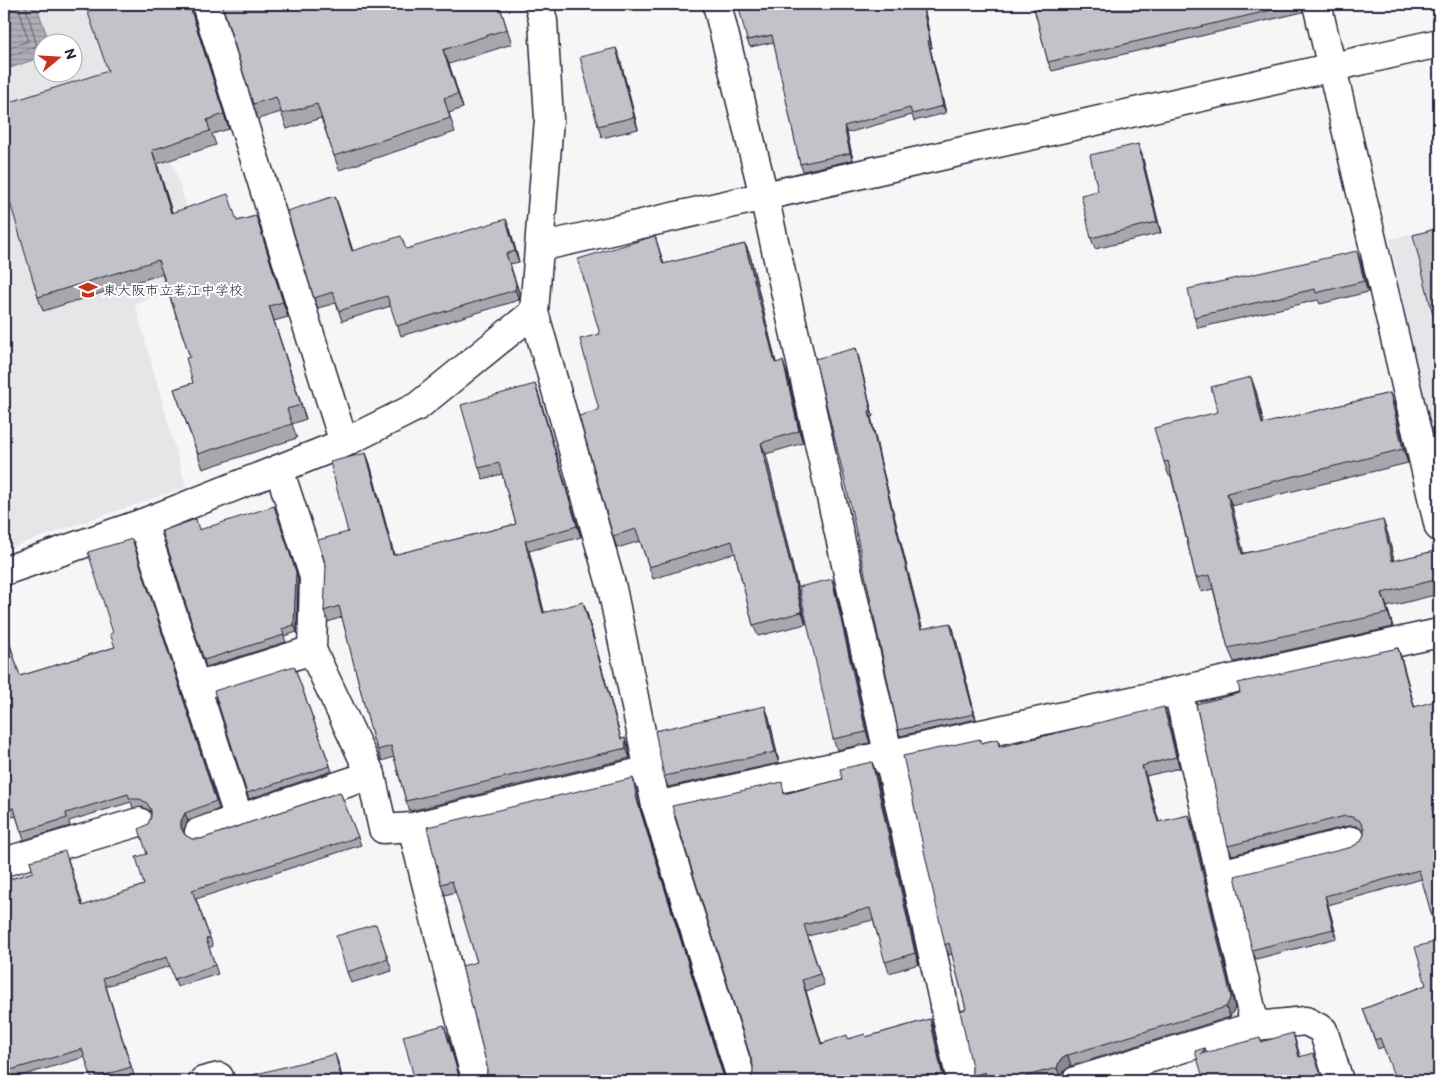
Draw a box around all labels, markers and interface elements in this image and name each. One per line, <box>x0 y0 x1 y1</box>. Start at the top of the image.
north arrow <box>32 32 82 82</box>
text: N <box>60 47 80 62</box>
school or university icon: 東大阪市立若江中学校 <box>77 279 99 301</box>
place label: 東大阪市立若江中学校 <box>103 282 243 299</box>

